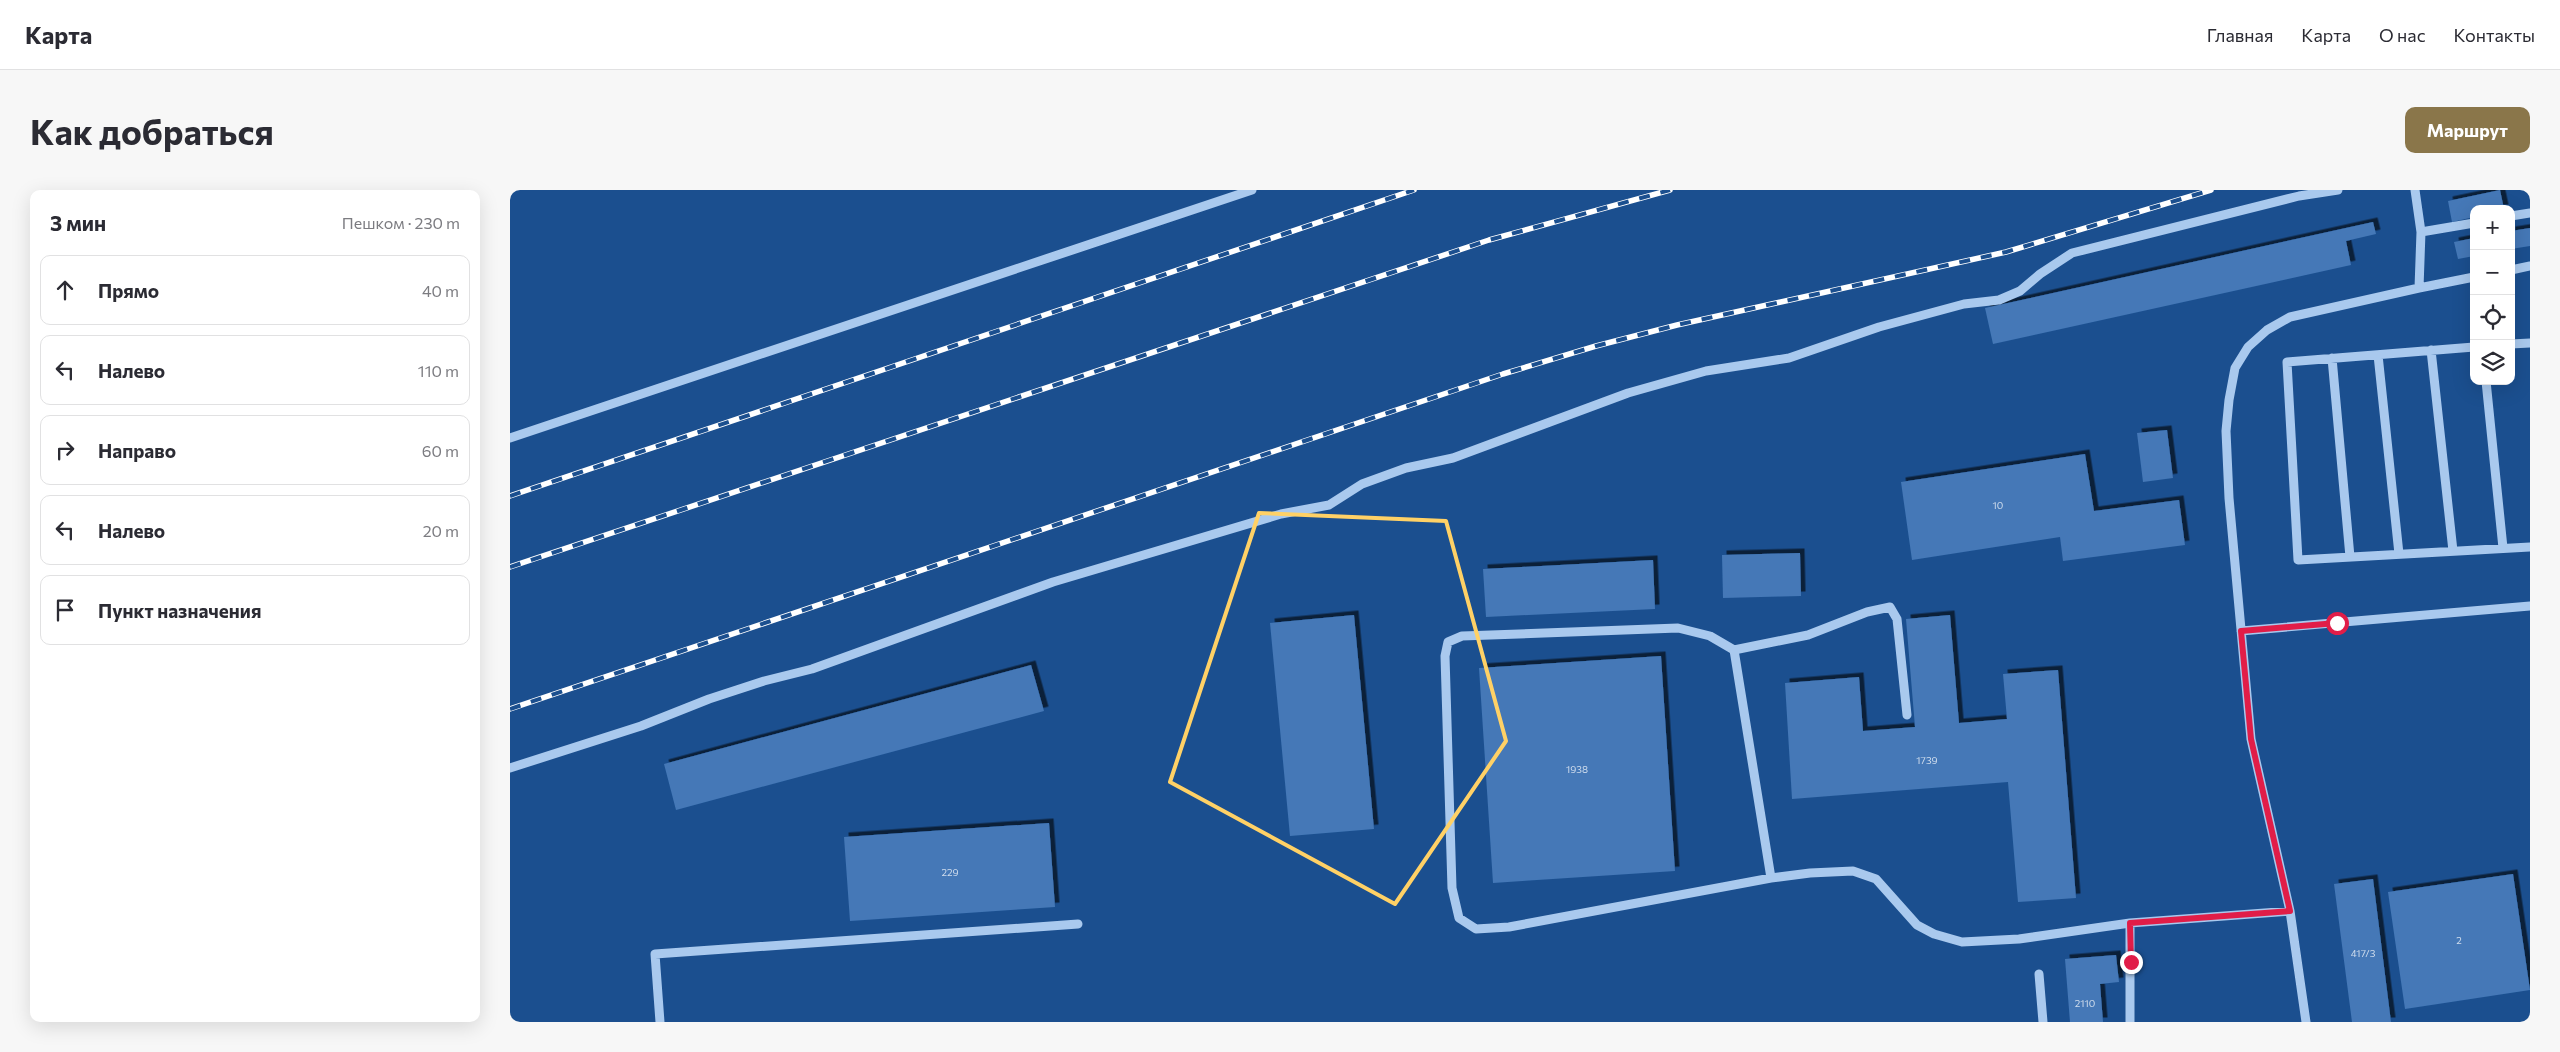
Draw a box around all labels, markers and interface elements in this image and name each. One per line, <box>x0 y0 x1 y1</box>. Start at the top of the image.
text: Карта <box>25 20 92 49</box>
text: Главная <box>2207 24 2273 46</box>
text: Карта <box>2301 24 2351 46</box>
text: О нас <box>2379 24 2426 46</box>
text: Контакты <box>2454 24 2535 46</box>
button: Маршрут <box>2405 107 2530 153</box>
text: Как добраться <box>30 109 274 152</box>
map controls <box>2470 205 2515 385</box>
button: + <box>2470 205 2515 250</box>
text: 3 мин <box>50 210 106 235</box>
text: Пешком · 230 m <box>342 213 460 232</box>
button: − <box>2470 250 2515 295</box>
icon: ahead <box>51 276 79 304</box>
text: Прямо <box>98 279 159 302</box>
text: 40 m <box>422 281 459 300</box>
button: locate <box>2470 295 2515 340</box>
button: layers <box>2470 340 2515 385</box>
icon: left <box>51 356 79 384</box>
text: Налево <box>98 359 165 382</box>
text: 110 m <box>418 361 459 380</box>
icon: right <box>51 436 79 464</box>
text: Направо <box>98 439 176 462</box>
text: 60 m <box>422 441 459 460</box>
house number: 10 <box>1993 499 2003 511</box>
icon: left <box>51 516 79 544</box>
text: Налево <box>98 519 165 542</box>
text: 20 m <box>423 521 459 540</box>
icon: arrive <box>51 596 79 624</box>
text: Пункт назначения <box>98 599 261 622</box>
route start <box>2326 612 2349 635</box>
house number: 1739 <box>1916 754 1938 766</box>
house number: 1938 <box>1566 763 1588 775</box>
house number: 229 <box>941 866 959 878</box>
house number: 2 <box>2456 934 2462 946</box>
house number: 417/3 <box>2351 947 2376 959</box>
route end <box>2120 951 2143 974</box>
house number: 2110 <box>2075 997 2095 1009</box>

